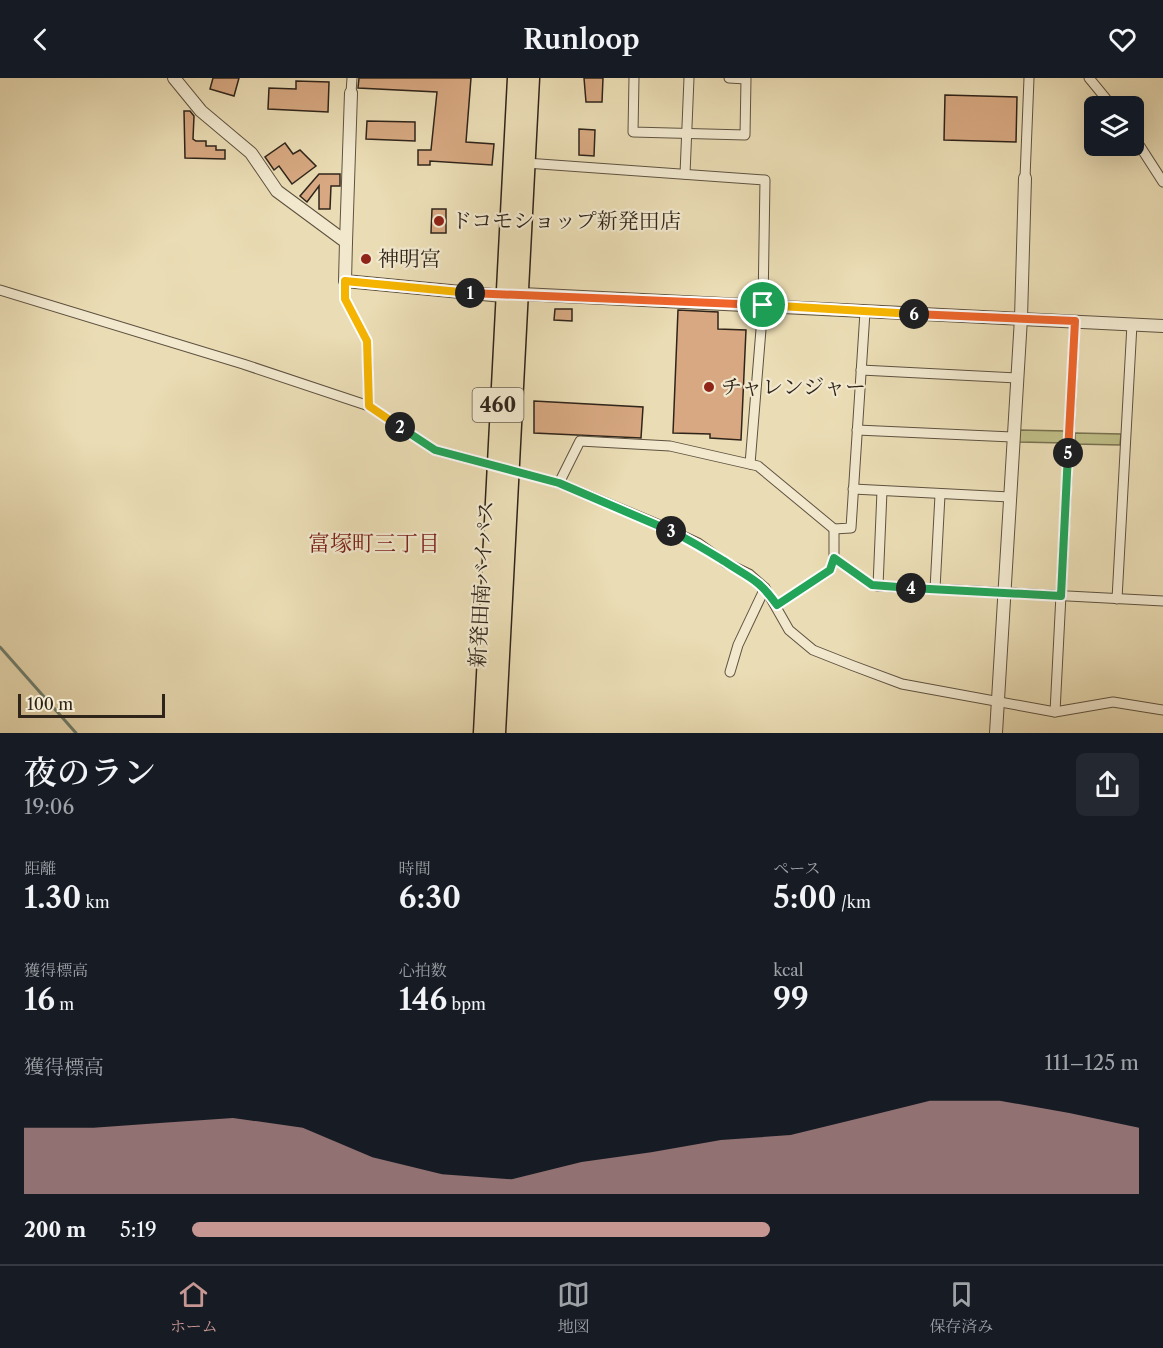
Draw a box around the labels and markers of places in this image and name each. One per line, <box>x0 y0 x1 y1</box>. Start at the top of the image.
place label: ドコモショップ新発田店 <box>451 208 681 233</box>
marker: ドコモショップ新発田店 <box>432 214 446 228</box>
place label: 神明宮 <box>378 246 441 271</box>
marker: 神明宮 <box>359 252 373 266</box>
pin: 1 <box>455 278 485 308</box>
pin <box>737 279 788 330</box>
pin: 6 <box>899 299 929 329</box>
place label: チャレンジャー <box>721 374 866 399</box>
marker: チャレンジャー <box>702 380 716 394</box>
pin: 2 <box>385 412 415 442</box>
pin: 5 <box>1053 438 1083 468</box>
pin: 3 <box>656 516 686 546</box>
pin: 4 <box>896 573 926 603</box>

